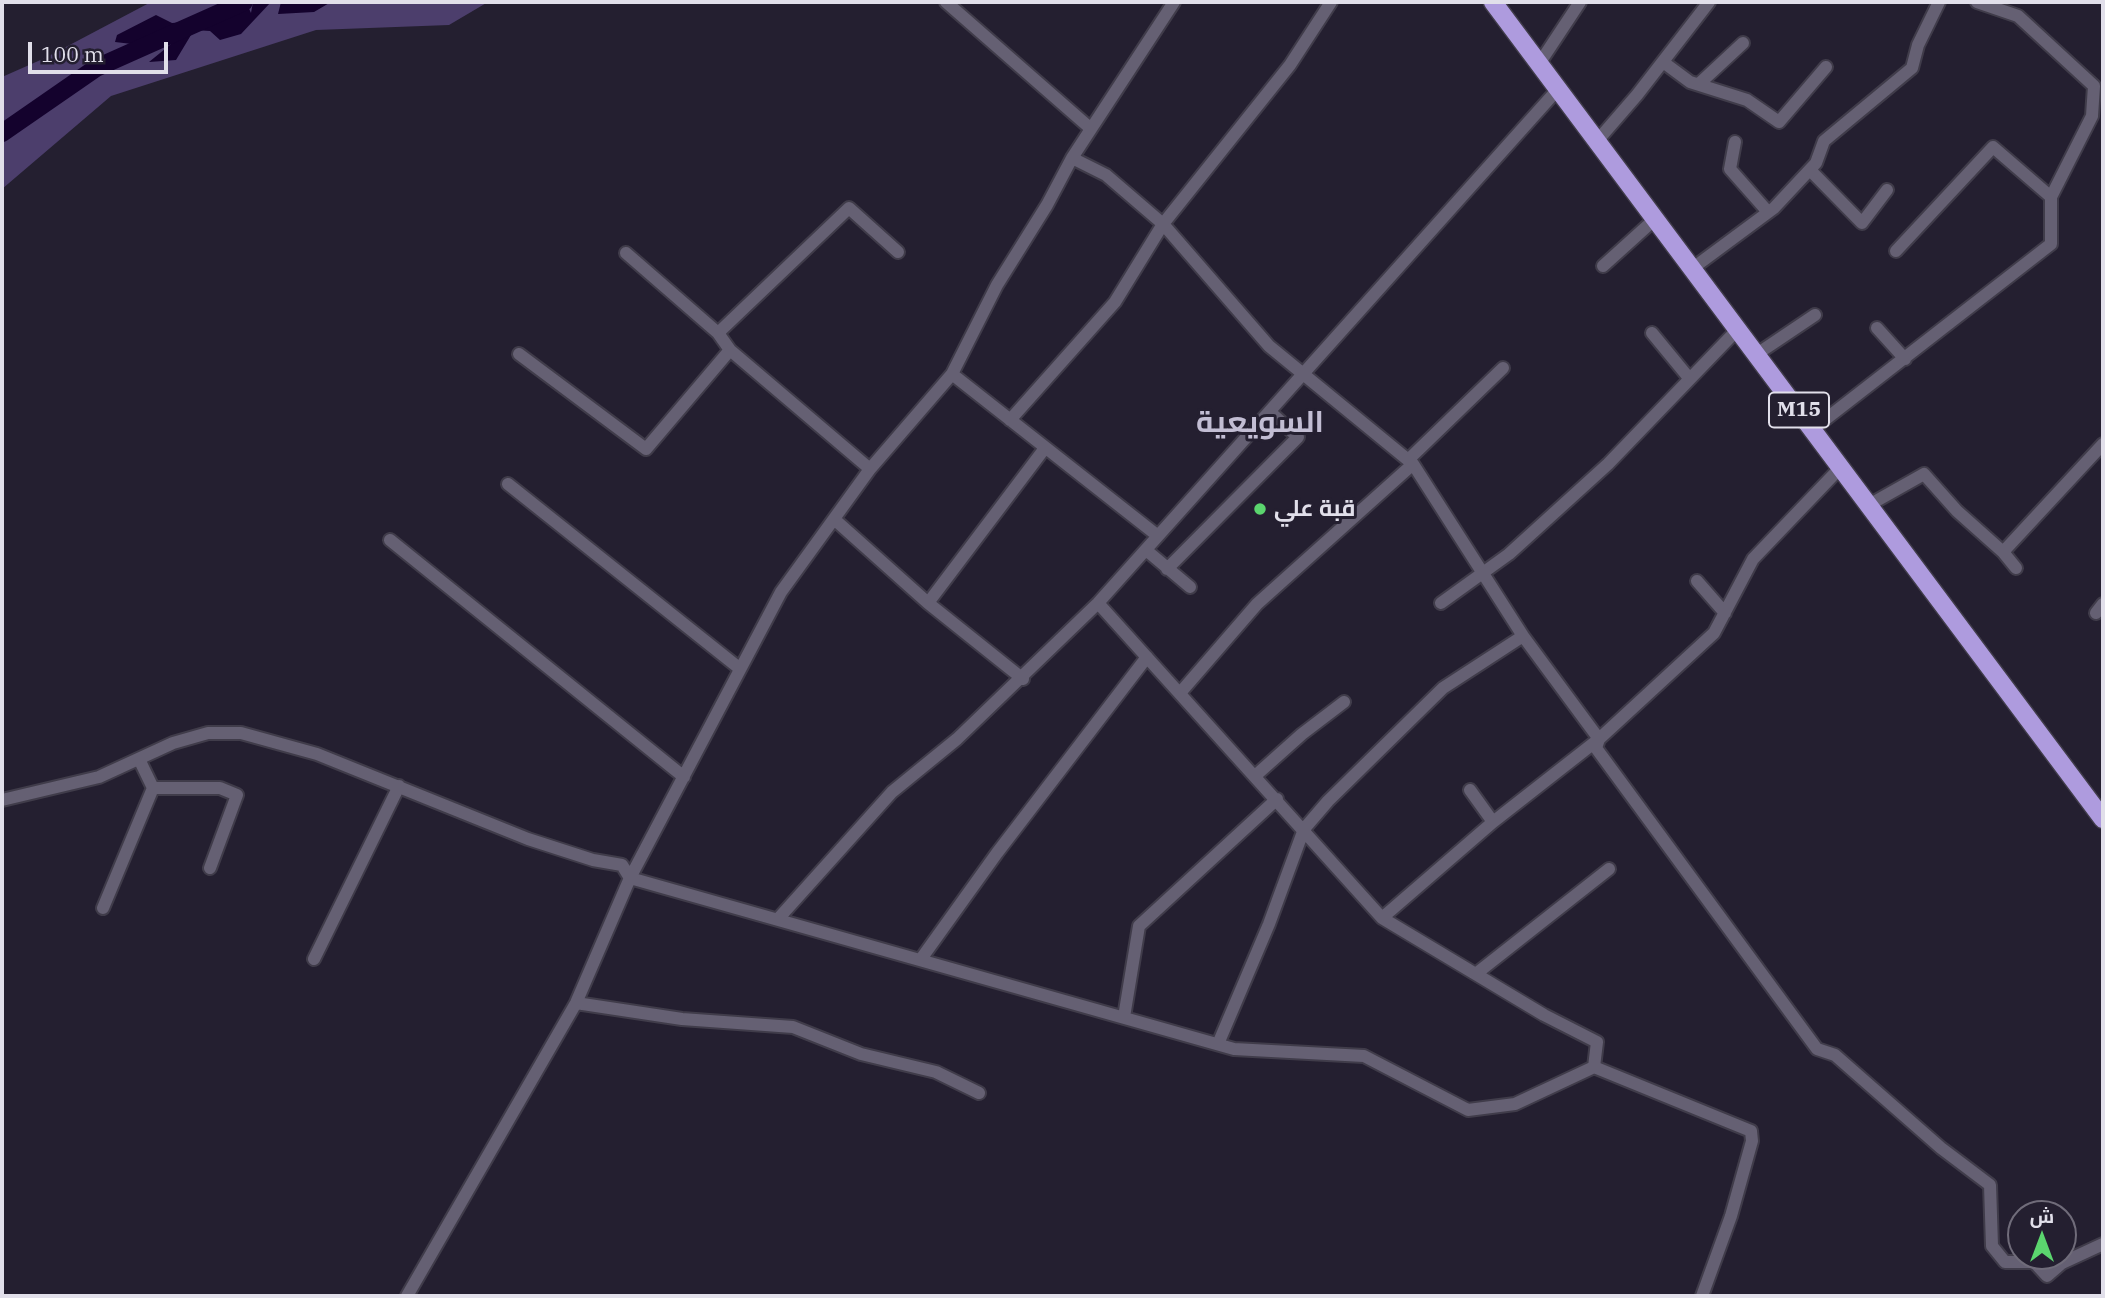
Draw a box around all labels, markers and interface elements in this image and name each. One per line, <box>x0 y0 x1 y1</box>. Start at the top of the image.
scale bar <box>32 28 172 72</box>
text: 100 m <box>41 40 104 68</box>
road number: M15 <box>1769 392 1829 428</box>
district label: السويعية <box>1196 405 1324 441</box>
place label: قبة علي <box>1274 495 1356 523</box>
marker: قبة علي <box>1252 501 1268 517</box>
north arrow <box>2007 1200 2077 1270</box>
text: ش <box>2030 1204 2054 1228</box>

